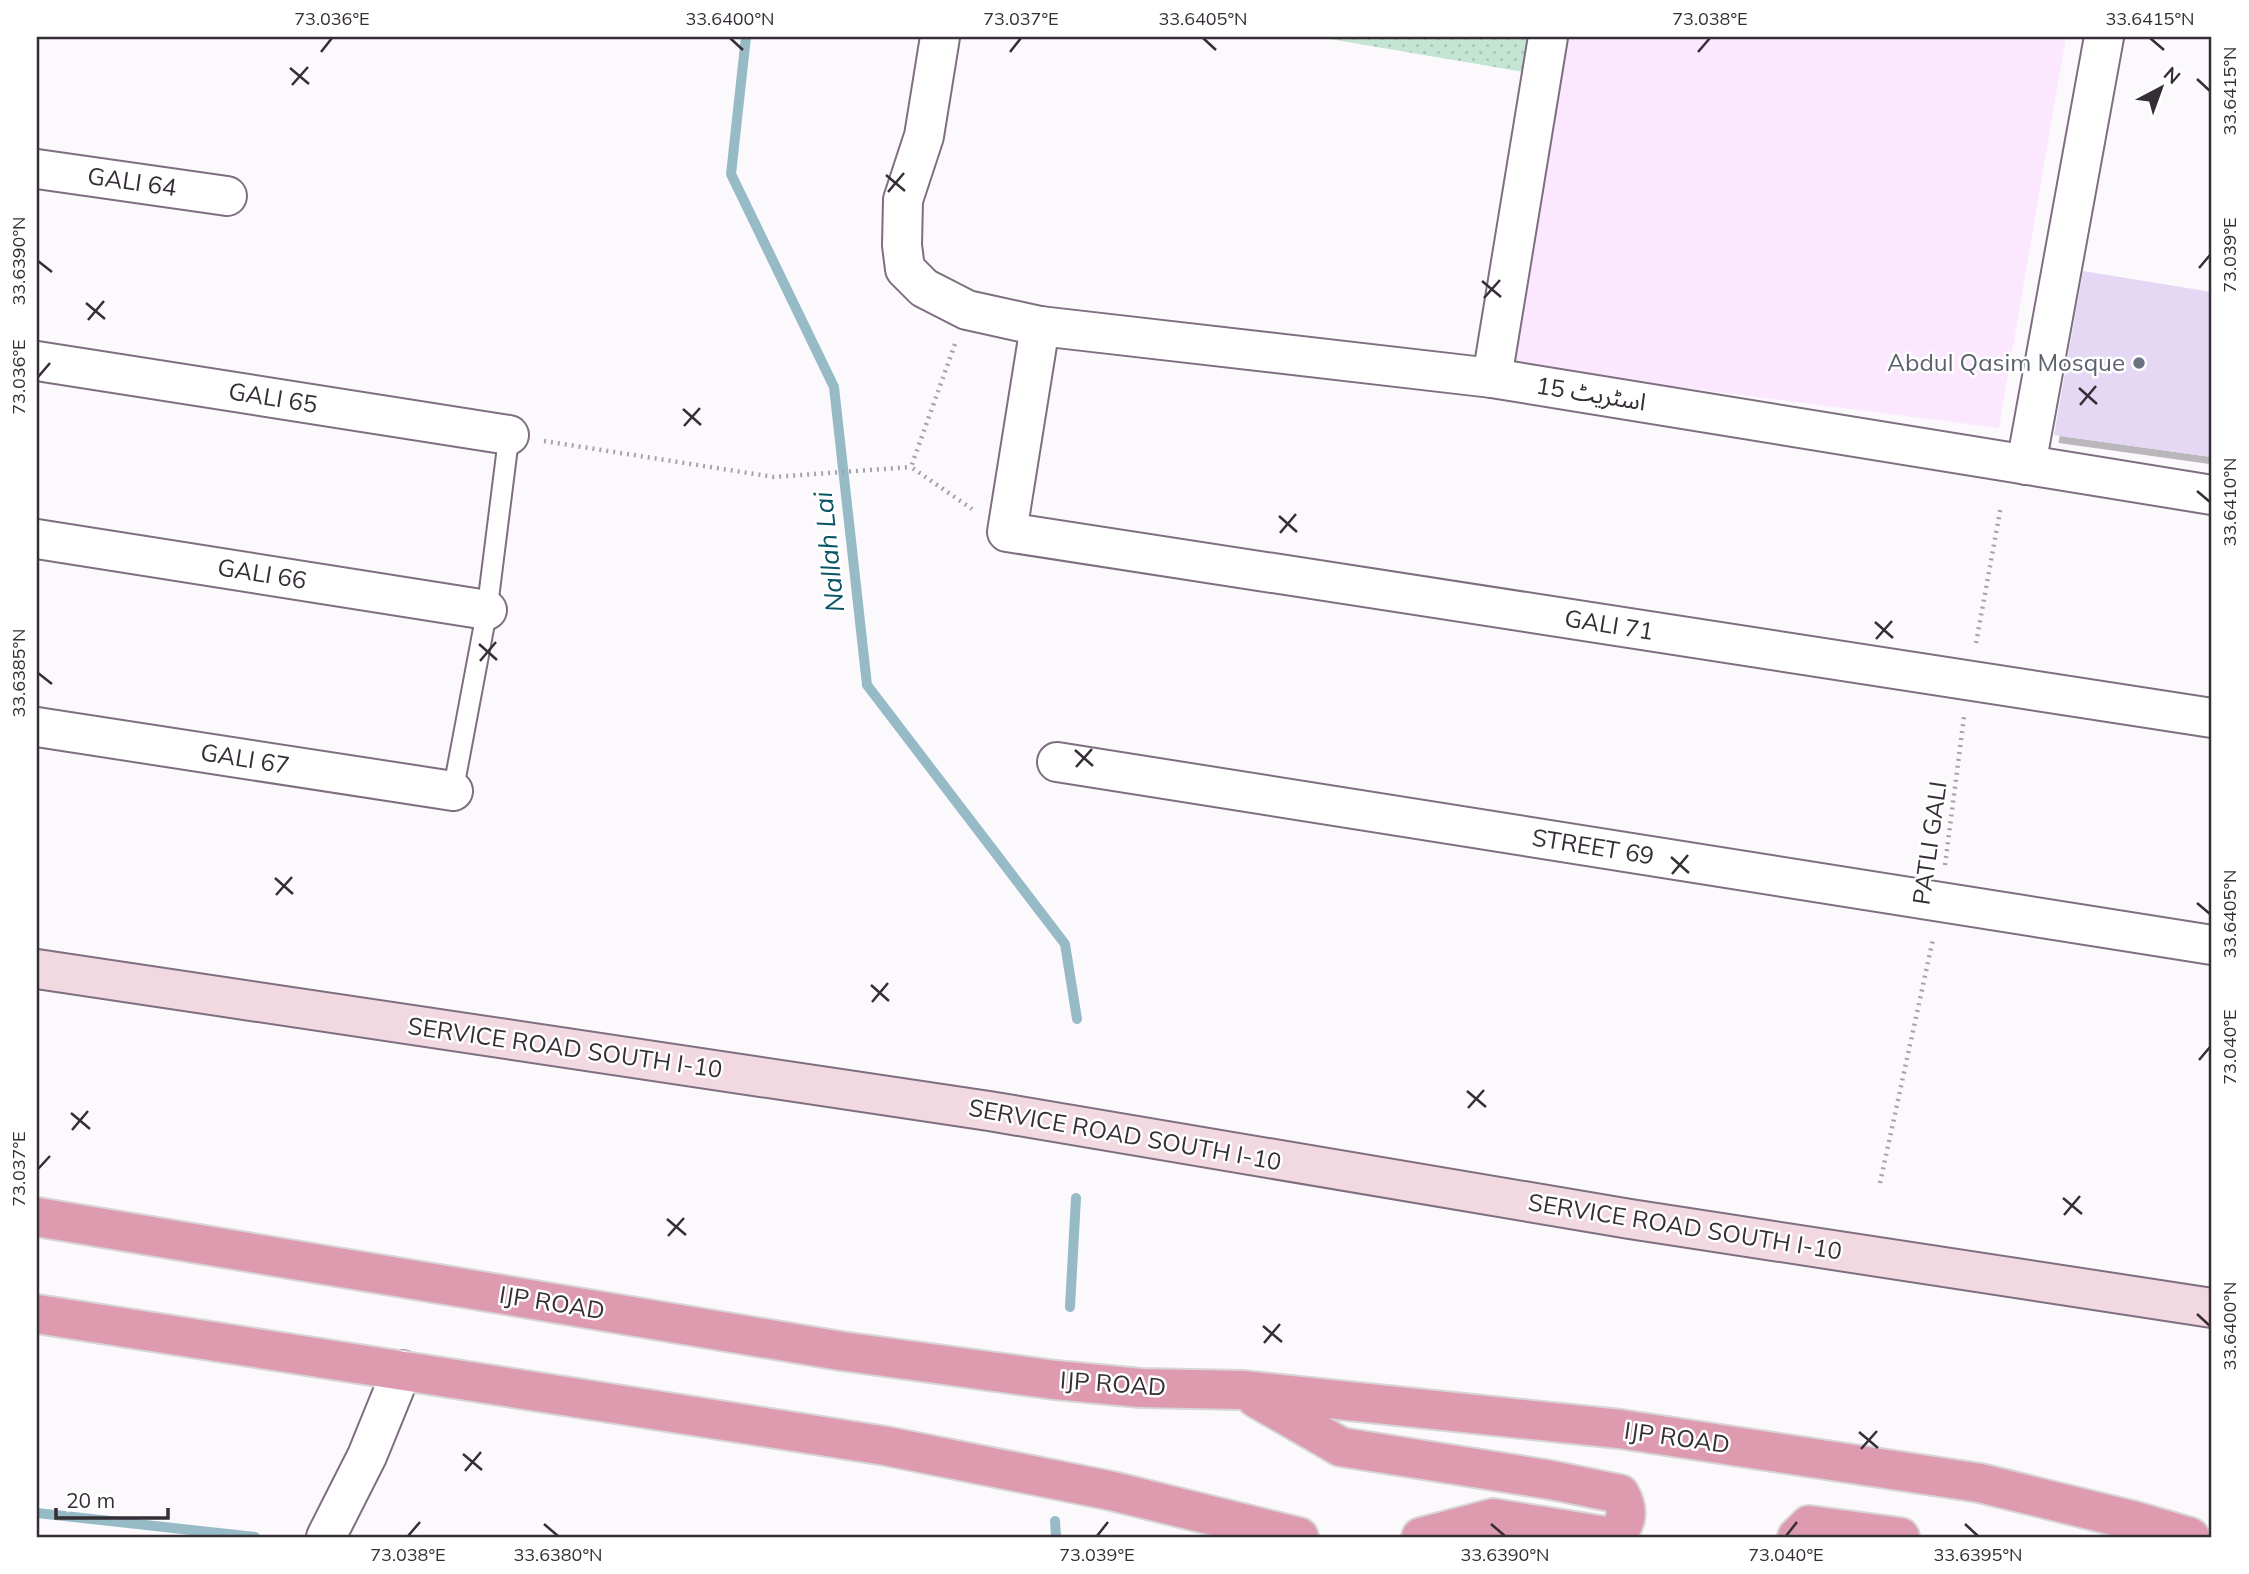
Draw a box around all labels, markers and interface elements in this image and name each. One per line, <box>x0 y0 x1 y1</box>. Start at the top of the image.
text: 73.036°E <box>294 7 370 30</box>
text: 33.6400°N <box>685 7 775 30</box>
text: 73.037°E <box>983 7 1059 30</box>
text: 33.6405°N <box>1158 7 1248 30</box>
text: 73.038°E <box>1672 7 1748 30</box>
text: 33.6415°N <box>2105 7 2195 30</box>
text: 33.6415°N <box>2218 46 2241 136</box>
north arrow <box>2126 52 2196 122</box>
text: N <box>2159 61 2185 89</box>
street label: GALI 64 <box>86 160 179 202</box>
text: 33.6390°N <box>7 216 30 306</box>
text: 73.039°E <box>2218 217 2241 293</box>
text: 73.036°E <box>7 339 30 415</box>
place label: Abdul Qasim Mosque <box>1887 347 2125 377</box>
marker: Abdul Qasim Mosque <box>2131 355 2147 371</box>
street label: اسٹریٹ 15 <box>1534 370 1648 416</box>
street label: GALI 65 <box>227 375 320 419</box>
text: 33.6410°N <box>2218 457 2241 547</box>
water label: Nallah Lai <box>806 489 851 614</box>
street label: GALI 66 <box>216 551 309 595</box>
street label: GALI 71 <box>1563 602 1656 646</box>
text: 33.6385°N <box>7 628 30 718</box>
street label: GALI 67 <box>199 736 292 780</box>
street label: PATLI GALI <box>1906 779 1953 906</box>
street label: STREET 69 <box>1530 822 1656 870</box>
text: 33.6405°N <box>2218 869 2241 959</box>
text: 73.040°E <box>2218 1009 2241 1085</box>
street label: SERVICE ROAD SOUTH I-10 <box>406 1010 724 1084</box>
street label: SERVICE ROAD SOUTH I-10 <box>966 1092 1284 1176</box>
text: 73.037°E <box>7 1131 30 1207</box>
street label: SERVICE ROAD SOUTH I-10 <box>1526 1186 1844 1266</box>
street label: IJP ROAD <box>497 1279 607 1325</box>
text: 33.6400°N <box>2218 1281 2241 1371</box>
street label: IJP ROAD <box>1059 1364 1167 1402</box>
street label: IJP ROAD <box>1622 1415 1732 1459</box>
scale bar <box>56 1476 168 1520</box>
text: 20 m <box>66 1487 115 1513</box>
text: 73.038°E <box>370 1543 446 1566</box>
text: 33.6380°N <box>513 1543 603 1566</box>
text: 73.039°E <box>1059 1543 1135 1566</box>
text: 33.6390°N <box>1460 1543 1550 1566</box>
text: 73.040°E <box>1748 1543 1824 1566</box>
text: 33.6395°N <box>1933 1543 2023 1566</box>

